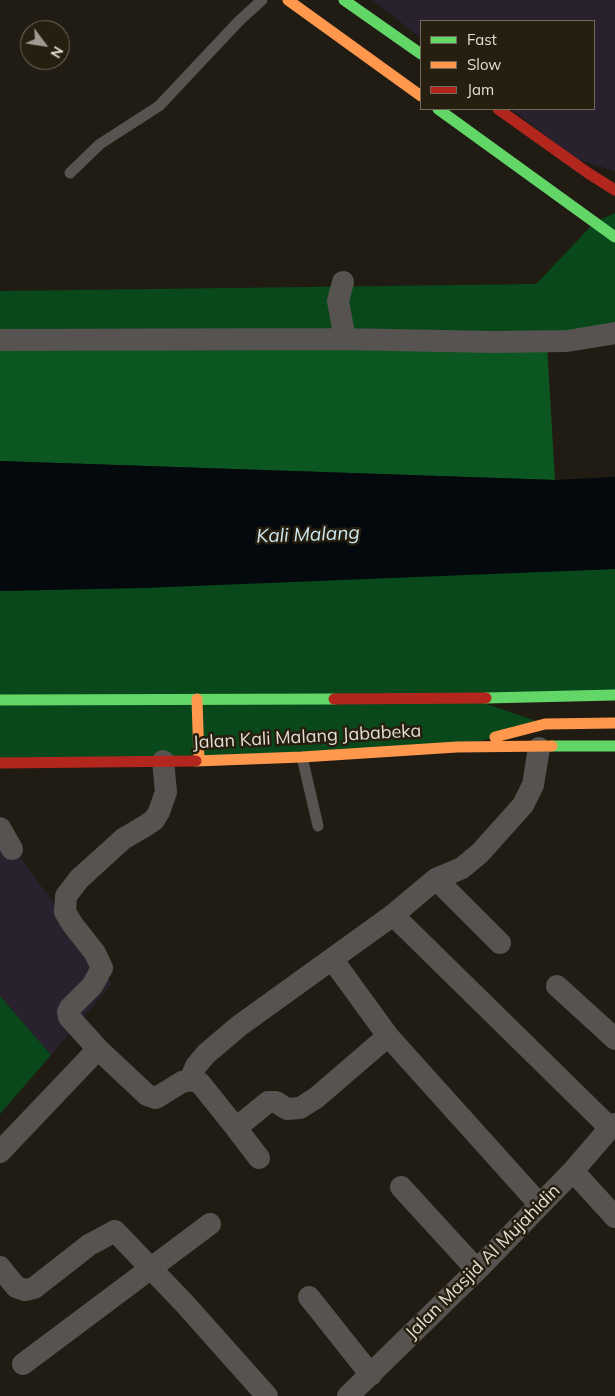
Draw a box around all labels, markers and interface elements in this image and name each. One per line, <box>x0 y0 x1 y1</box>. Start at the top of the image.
north arrow <box>20 20 70 70</box>
legend <box>420 20 595 110</box>
text: Fast <box>467 30 497 49</box>
text: N <box>47 43 67 61</box>
text: Slow <box>467 55 501 74</box>
text: Jam <box>467 80 494 99</box>
water label: Kali Malang <box>256 522 360 548</box>
street label: Jalan Kali Malang Jababeka <box>192 720 422 754</box>
street label: Jalan Masjid Al Mujahidin <box>401 1180 565 1344</box>

